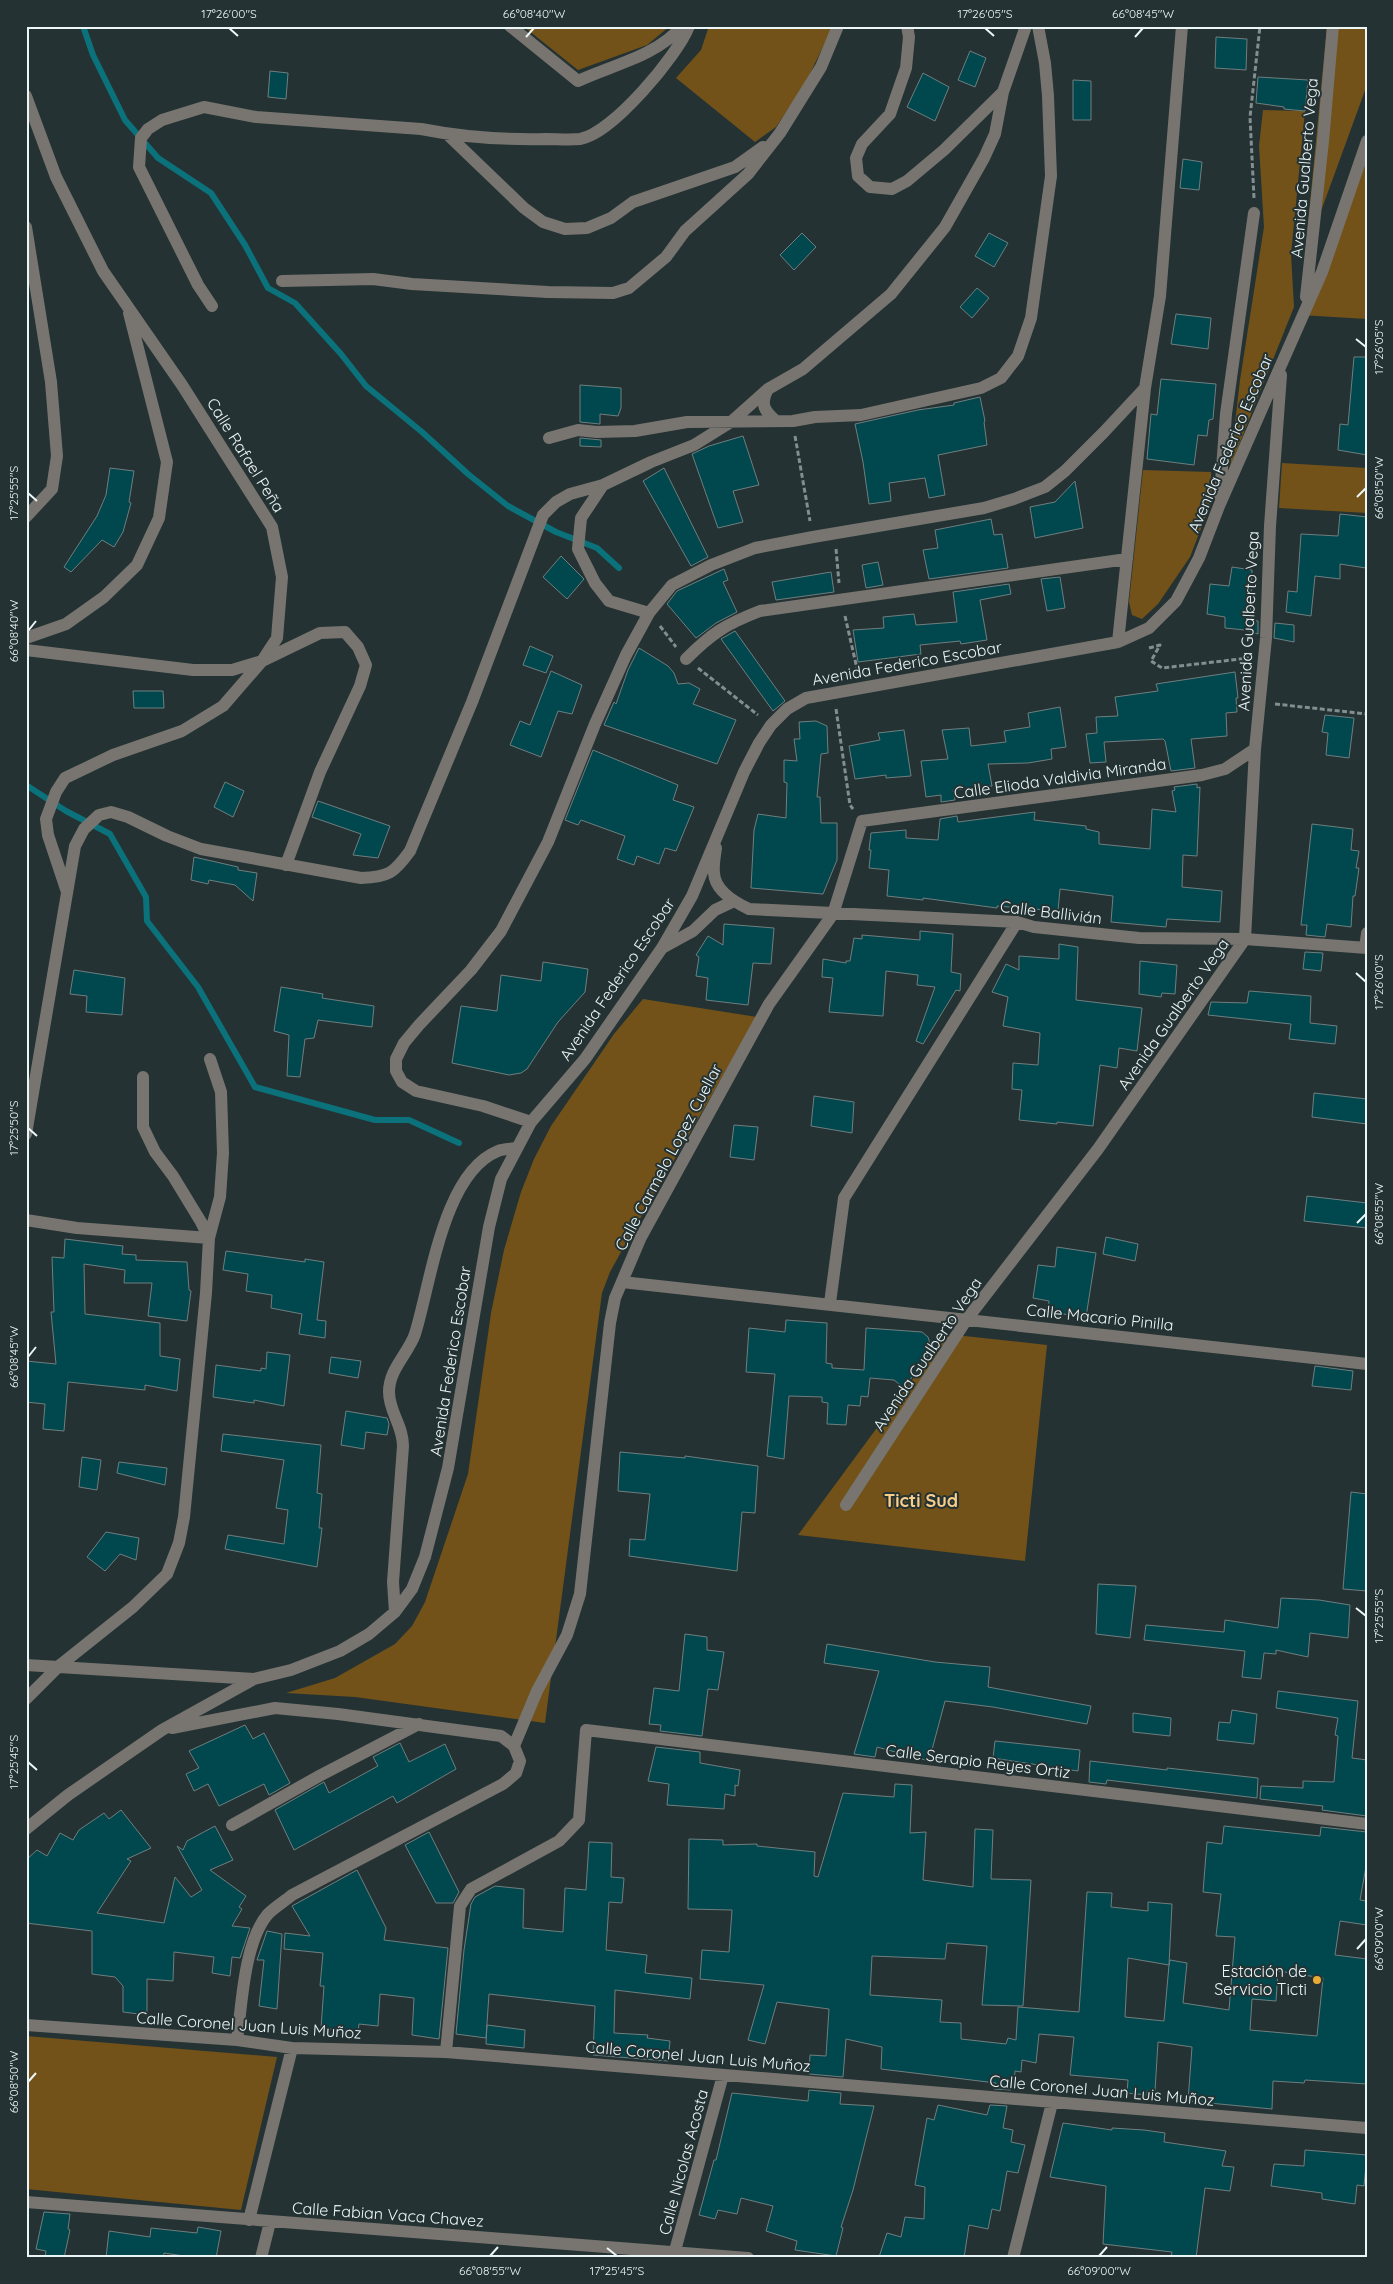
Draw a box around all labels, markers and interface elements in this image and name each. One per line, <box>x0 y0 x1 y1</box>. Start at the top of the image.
text: 17°26'00"S <box>201 6 257 21</box>
text: 66°08'40"W <box>503 6 566 21</box>
text: 17°26'05"S <box>957 6 1013 21</box>
text: 66°08'45"W <box>1112 6 1174 21</box>
street label: Avenida Gualberto Vega <box>1286 77 1322 259</box>
text: 17°26'05"S <box>1371 319 1386 375</box>
street label: Avenida Federico Escobar <box>1183 351 1277 535</box>
street label: Calle Rafael Peña <box>203 394 289 516</box>
text: 66°08'50"W <box>1371 456 1386 519</box>
text: 17°25'55"S <box>6 465 21 520</box>
street label: Avenida Gualberto Vega <box>1233 530 1263 712</box>
text: 66°08'40"W <box>6 599 21 662</box>
street label: Avenida Federico Escobar <box>811 636 1003 690</box>
street label: Calle Elioda Valdivia Miranda <box>953 753 1167 803</box>
street label: Avenida Federico Escobar <box>555 894 679 1064</box>
street label: Calle Ballivián <box>999 896 1103 928</box>
street label: Avenida Gualberto Vega <box>1113 934 1233 1094</box>
text: 17°26'00"S <box>1371 954 1386 1010</box>
street label: Calle Carmelo Lopez Cuellar <box>610 1060 726 1254</box>
text: 17°25'50"S <box>6 1100 21 1156</box>
text: 66°08'55"W <box>1371 1183 1386 1245</box>
street label: Avenida Federico Escobar <box>425 1264 475 1458</box>
street label: Avenida Gualberto Vega <box>868 1274 986 1434</box>
street label: Calle Macario Pinilla <box>1025 1299 1175 1335</box>
text: 66°08'45"W <box>6 1326 21 1388</box>
district label: Ticti Sud <box>884 1489 958 1512</box>
text: 17°25'55"S <box>1371 1588 1386 1643</box>
text: 17°25'45"S <box>6 1735 21 1789</box>
street label: Calle Serapio Reyes Ortiz <box>884 1740 1072 1782</box>
text: 66°09'00"W <box>1371 1907 1386 1971</box>
place label: Estación de Servicio Ticti <box>1214 1961 1307 1999</box>
marker: Estación de Servicio Ticti <box>1311 1974 1323 1986</box>
street label: Calle Coronel Juan Luis Muñoz <box>136 2007 362 2043</box>
street label: Calle Coronel Juan Luis Muñoz <box>585 2036 811 2076</box>
text: 66°08'50"W <box>6 2050 21 2113</box>
street label: Calle Coronel Juan Luis Muñoz <box>989 2070 1215 2110</box>
street label: Calle Nicolas Acosta <box>654 2087 712 2237</box>
street label: Calle Fabian Vaca Chavez <box>291 2197 485 2231</box>
text: 66°08'55"W <box>459 2263 521 2278</box>
text: 17°25'45"S <box>590 2263 644 2278</box>
text: 66°09'00"W <box>1067 2263 1131 2278</box>

